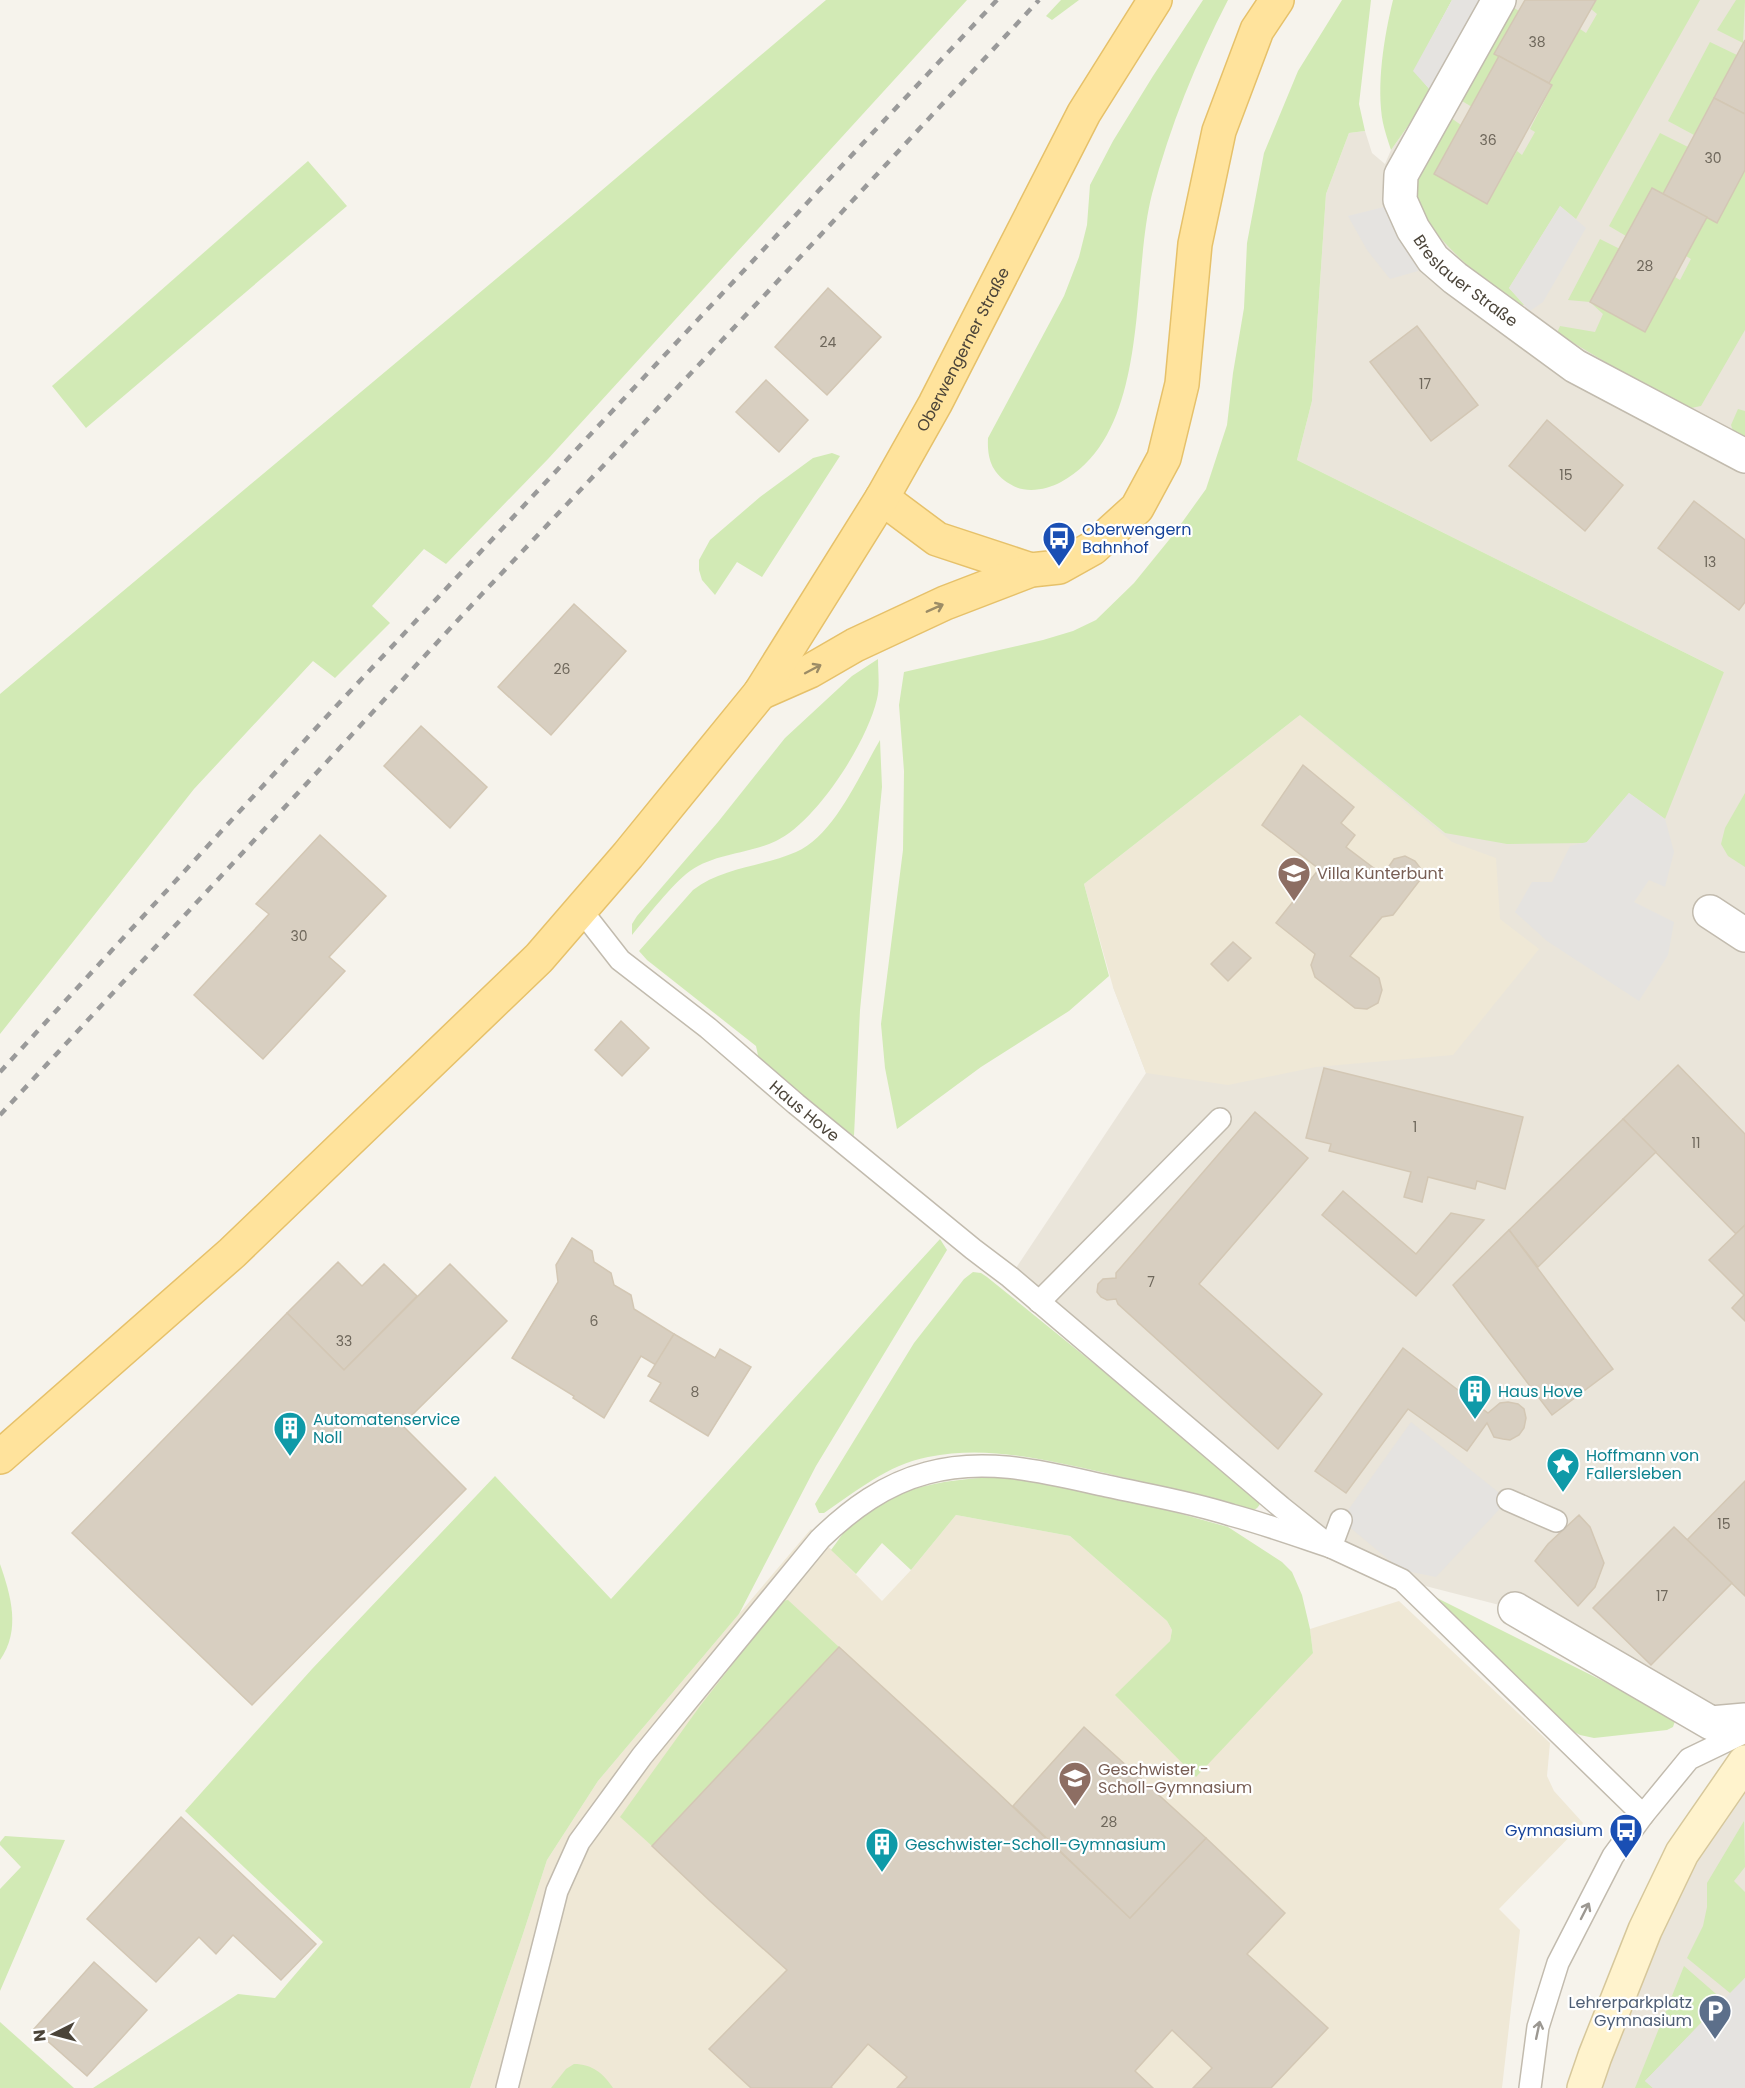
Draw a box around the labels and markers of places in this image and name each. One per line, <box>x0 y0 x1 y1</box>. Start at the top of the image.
place label: Oberwengern Bahnhof <box>1082 518 1192 559</box>
bus stop icon: Oberwengern Bahnhof <box>1041 520 1077 567</box>
school or university icon: Villa Kunterbunt <box>1276 855 1312 902</box>
place label: Villa Kunterbunt <box>1317 862 1444 885</box>
building icon: Haus Hove <box>1457 1373 1493 1420</box>
place label: Haus Hove <box>1498 1380 1583 1403</box>
place label: Automatenservice Noll <box>313 1408 460 1449</box>
building icon: Automatenservice Noll <box>272 1410 308 1457</box>
place label: Hoffmann von Fallersleben <box>1586 1444 1699 1485</box>
place icon: Hoffmann von Fallersleben <box>1545 1446 1581 1493</box>
place label: Geschwister - Scholl-Gymnasium <box>1098 1758 1252 1799</box>
school or university icon: Geschwister - Scholl-Gymnasium <box>1057 1760 1093 1807</box>
bus stop icon: Gymnasium <box>1608 1812 1644 1859</box>
place label: Gymnasium <box>1505 1819 1603 1842</box>
building icon: Geschwister-Scholl-Gymnasium <box>864 1826 900 1873</box>
place label: Geschwister-Scholl-Gymnasium <box>905 1833 1166 1856</box>
place label: Lehrerparkplatz Gymnasium <box>1569 1991 1692 2032</box>
parking icon: Lehrerparkplatz Gymnasium <box>1697 1993 1733 2040</box>

